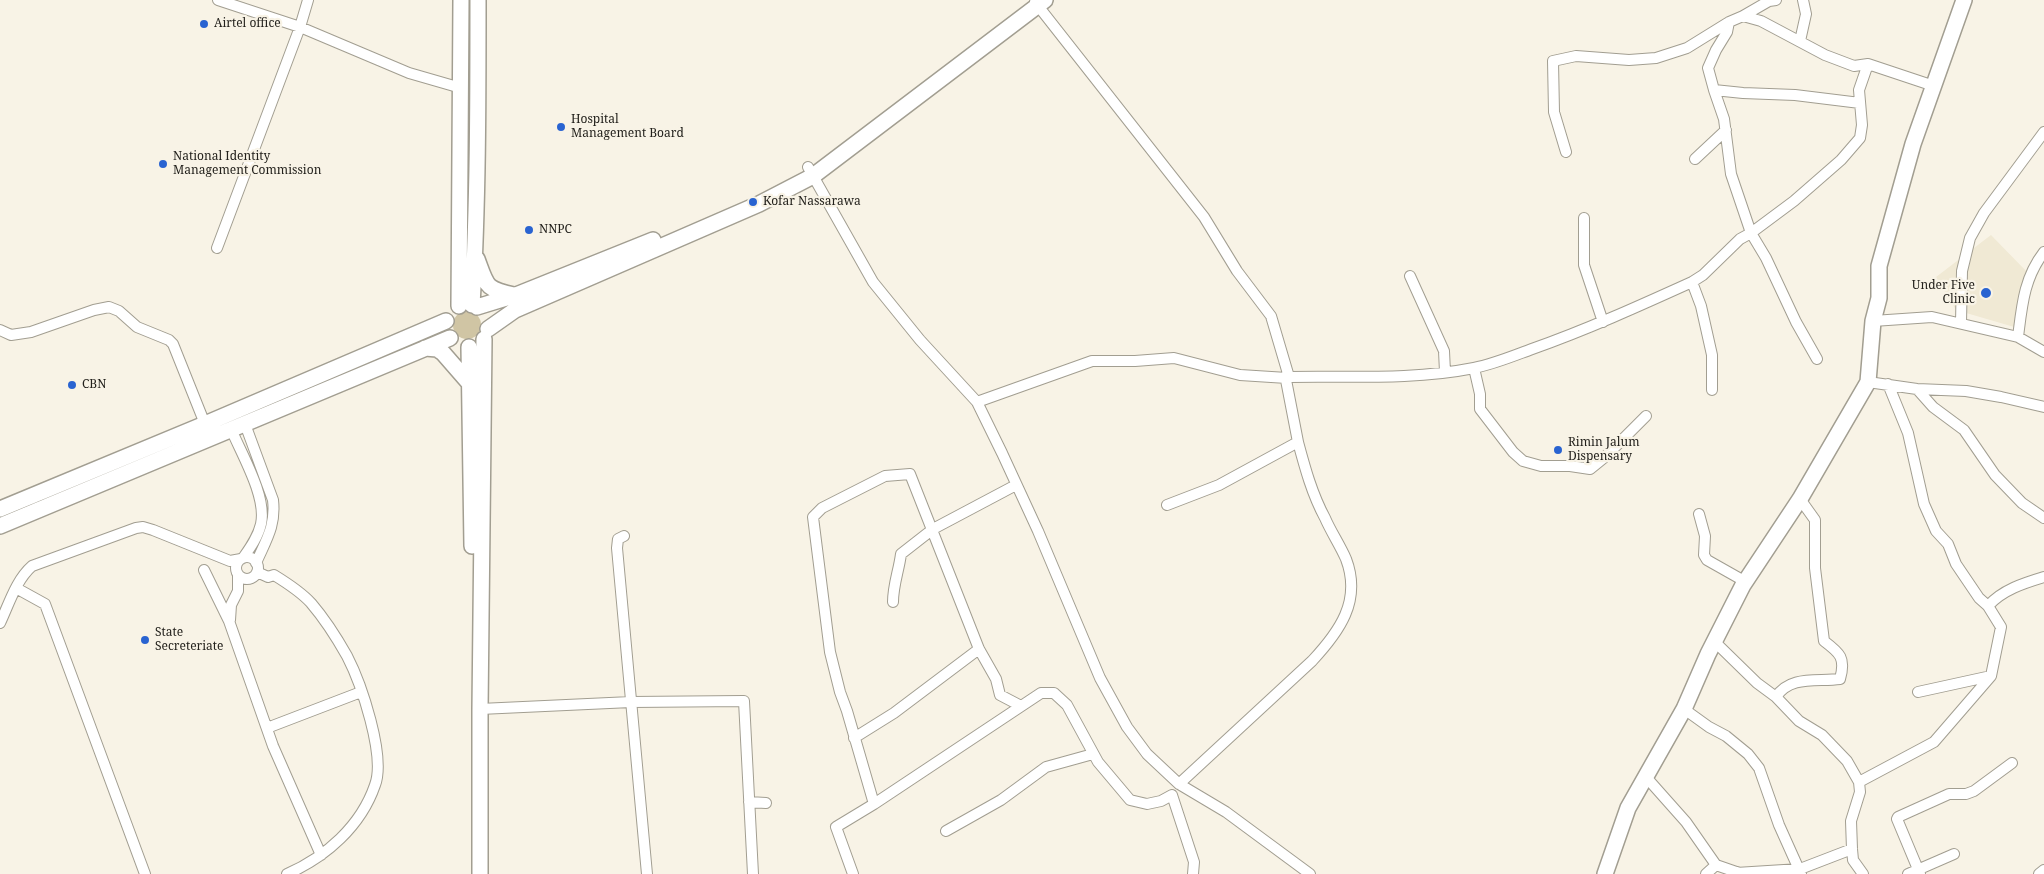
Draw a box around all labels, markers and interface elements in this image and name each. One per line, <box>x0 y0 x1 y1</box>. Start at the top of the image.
place label: Airtel office <box>214 17 281 31</box>
marker: Airtel office <box>198 18 210 30</box>
place label: Hospital Management Board <box>571 113 684 141</box>
marker: Hospital Management Board <box>555 121 567 133</box>
place label: National Identity Management Commission <box>173 150 321 178</box>
marker: National Identity Management Commission <box>157 158 169 170</box>
place label: Kofar Nassarawa <box>763 195 861 209</box>
marker: Kofar Nassarawa <box>747 196 759 208</box>
place label: NNPC <box>539 223 572 237</box>
marker: NNPC <box>523 224 535 236</box>
place label: Under Five Clinic <box>1912 279 1975 307</box>
marker: Under Five Clinic <box>1979 286 1993 300</box>
place label: CBN <box>82 378 106 392</box>
marker: CBN <box>66 379 78 391</box>
place label: Rimin Jalum Dispensary <box>1568 436 1639 464</box>
marker: Rimin Jalum Dispensary <box>1552 444 1564 456</box>
place label: State Secreteriate <box>155 626 223 654</box>
marker: State Secreteriate <box>139 634 151 646</box>

